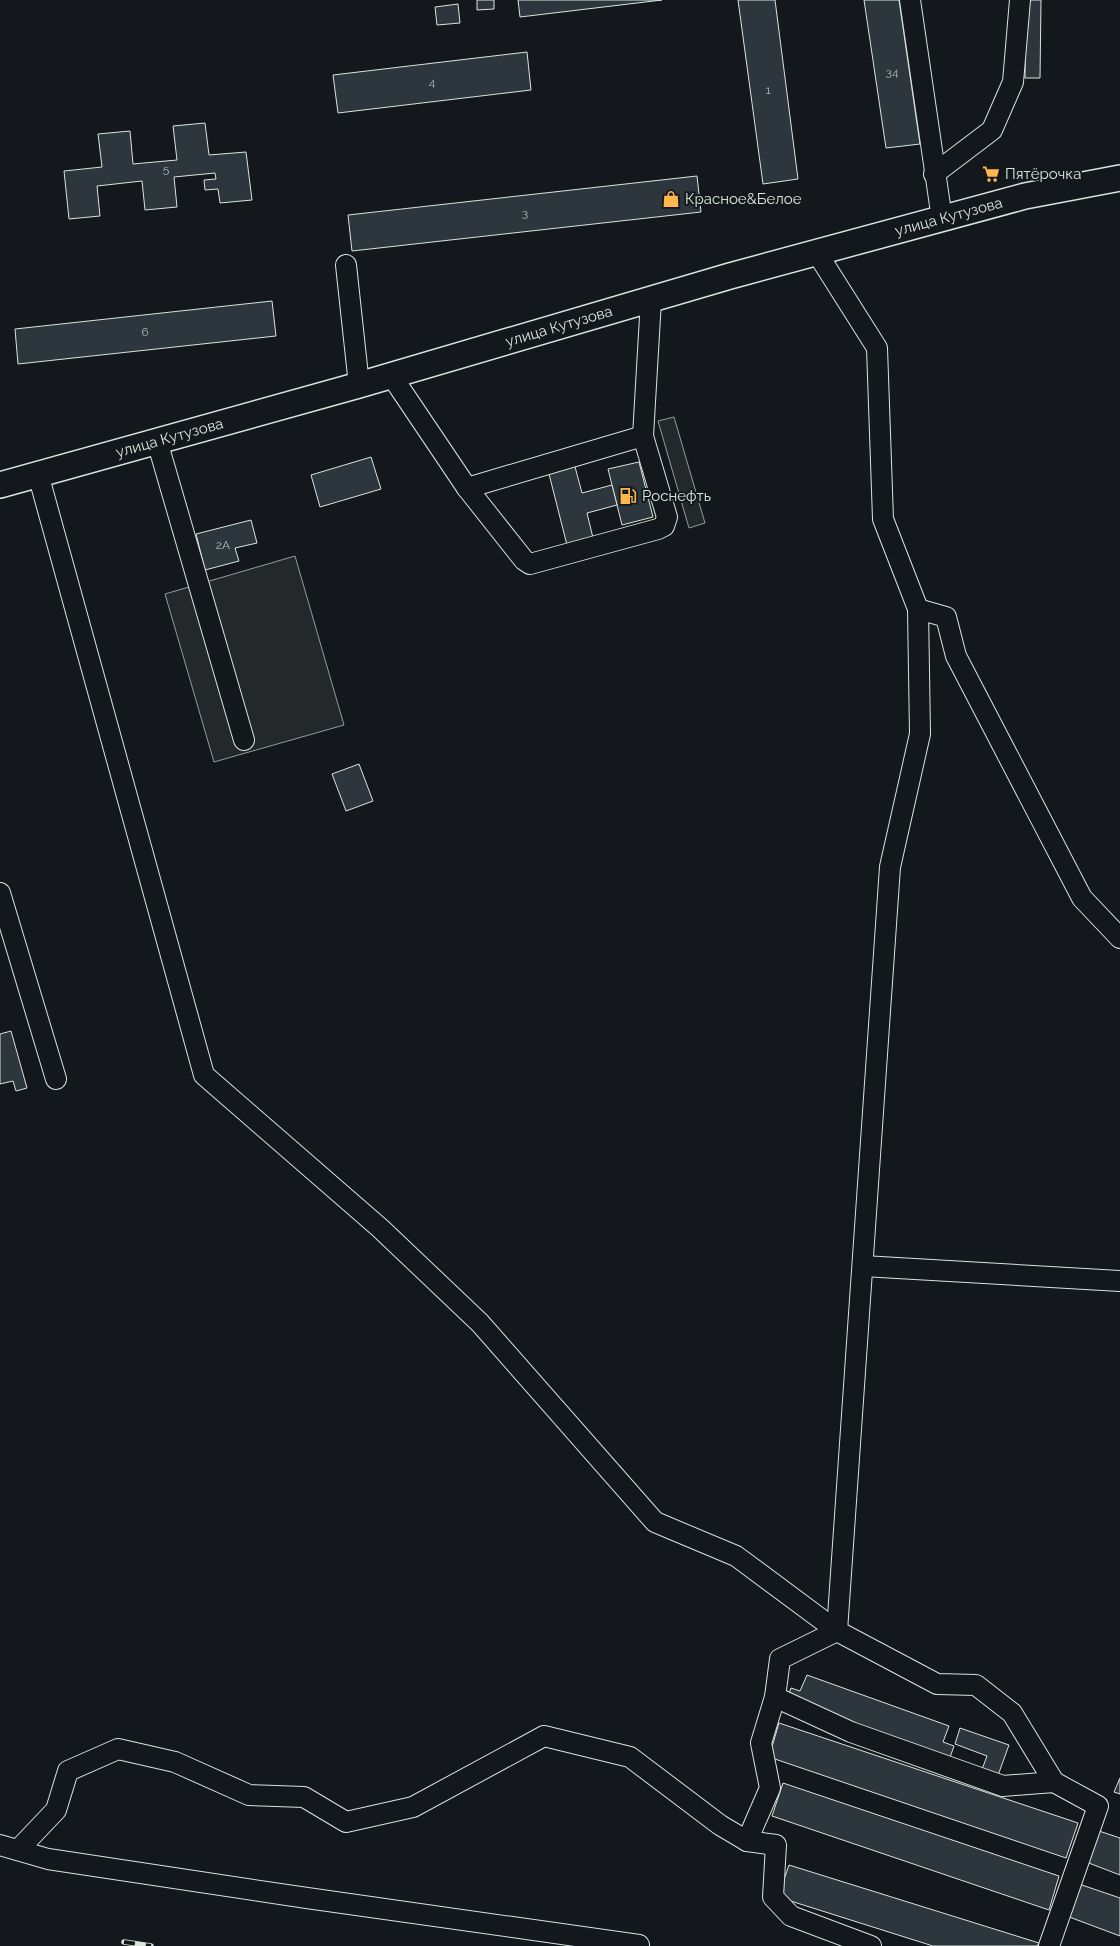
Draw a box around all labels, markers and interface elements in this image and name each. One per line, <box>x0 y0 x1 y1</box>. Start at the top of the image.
house number: 34 <box>886 65 899 79</box>
house number: 4 <box>429 75 436 89</box>
house number: 1 <box>765 83 771 97</box>
house number: 5 <box>163 162 170 176</box>
supermarket icon: Пятёрочка <box>981 164 1001 184</box>
place label: Пятёрочка <box>1005 165 1081 183</box>
shop icon: Красное&Белое <box>661 189 681 209</box>
place label: Красное&Белое <box>685 190 802 208</box>
street label: улица Кутузова <box>893 193 1005 240</box>
house number: 3 <box>522 206 528 220</box>
street label: улица Кутузова <box>503 302 615 351</box>
house number: 6 <box>141 325 149 339</box>
street label: улица Кутузова <box>114 414 225 461</box>
fuel station icon: Роснефть <box>618 486 638 506</box>
place label: Роснефть <box>642 487 711 505</box>
house number: 2А <box>216 538 230 552</box>

